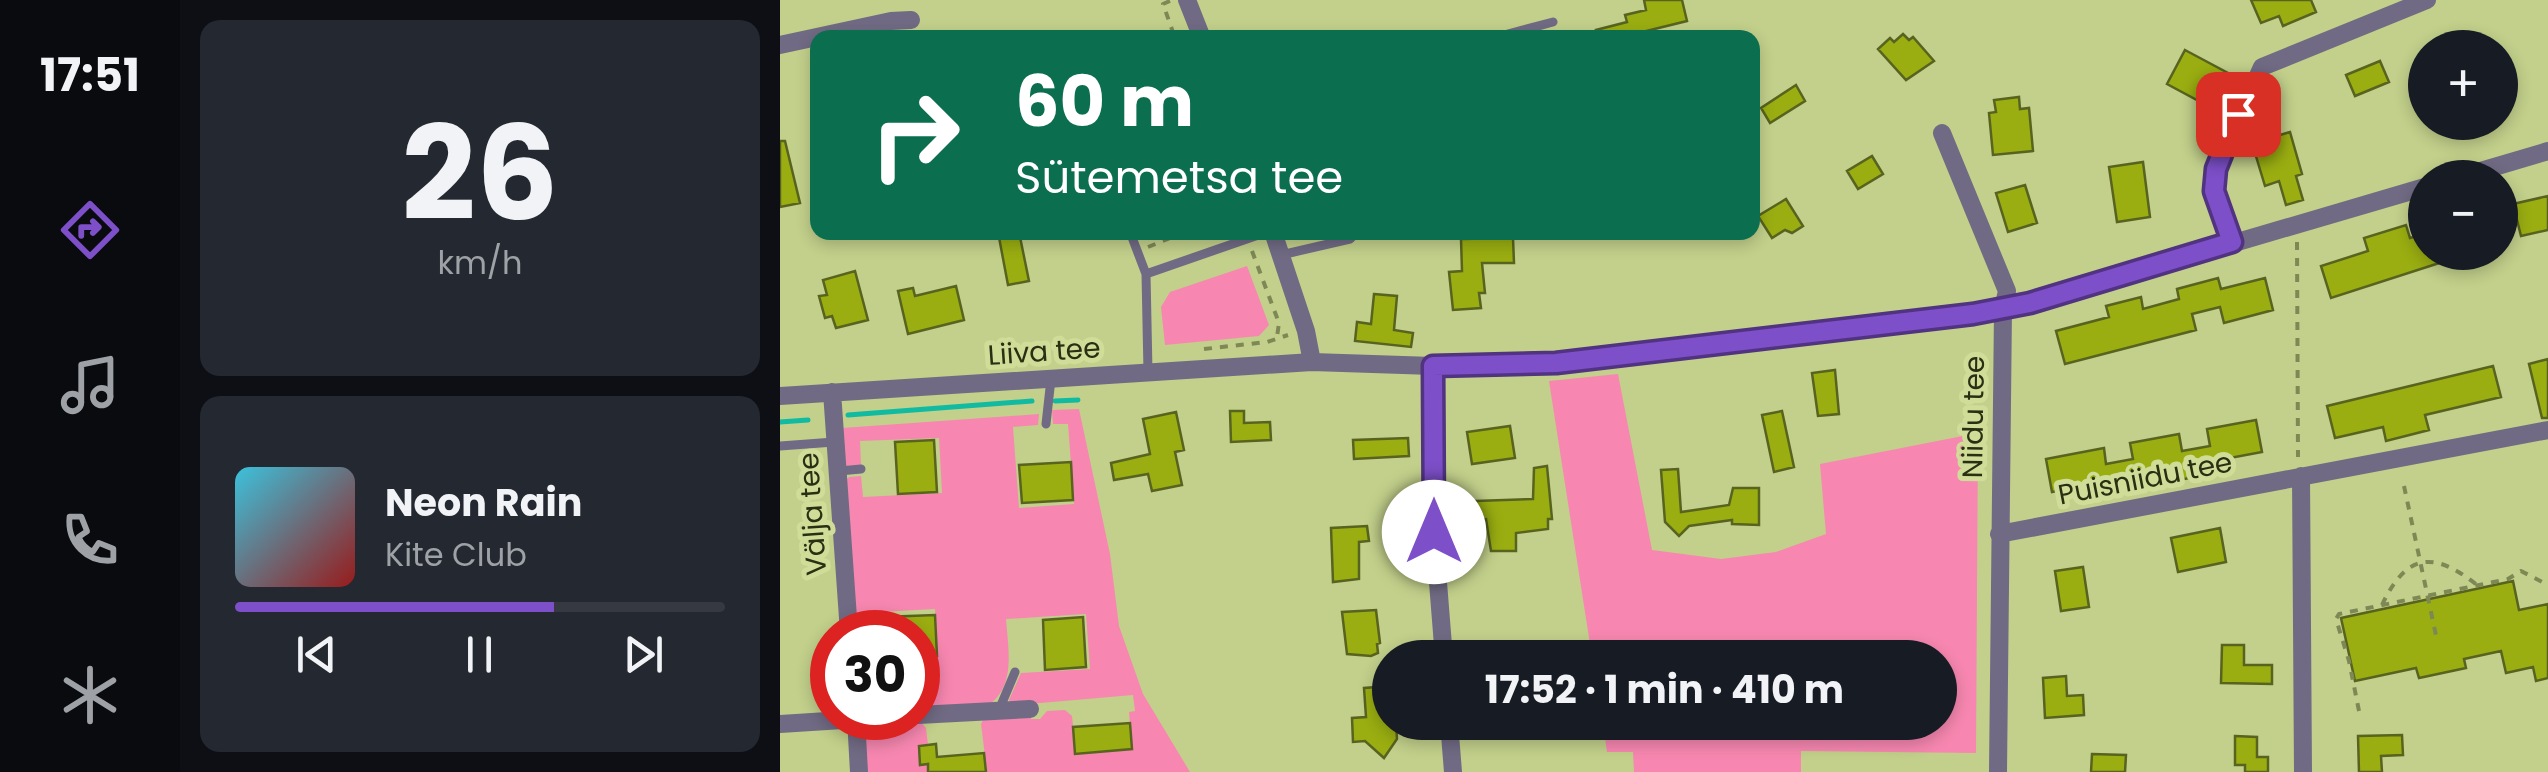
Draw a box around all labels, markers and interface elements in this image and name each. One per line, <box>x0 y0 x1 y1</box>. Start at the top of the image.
map controls <box>2408 30 2518 270</box>
button: + <box>2408 30 2518 140</box>
text: 17:51 <box>40 44 140 107</box>
text: 60 m <box>1015 52 1194 151</box>
icon: right <box>850 70 980 200</box>
pin <box>2196 72 2281 157</box>
text: 26 <box>401 82 559 265</box>
icon: arrive <box>2211 87 2266 142</box>
text: Sütemetsa tee <box>1015 146 1343 209</box>
button: − <box>2408 160 2518 270</box>
icon: directions <box>55 195 125 265</box>
text: km/h <box>437 240 523 285</box>
street label: Liiva tee <box>986 328 1102 375</box>
icon: music <box>55 350 125 420</box>
street label: Niidu tee <box>1953 355 1994 479</box>
street label: Puisniidu tee <box>2055 443 2235 514</box>
street label: Välja tee <box>789 451 836 577</box>
text: Neon Rain <box>385 476 582 529</box>
position arrow <box>1382 480 1486 584</box>
icon: phone <box>55 505 125 575</box>
text: Kite Club <box>385 532 527 577</box>
speed limit sign: 30 <box>810 610 940 740</box>
icon: previous <box>289 627 344 682</box>
icon: pause <box>452 627 507 682</box>
icon: next <box>616 627 671 682</box>
icon: climate <box>55 660 125 730</box>
text: 17:52 · 1 min · 410 m <box>1485 663 1844 716</box>

